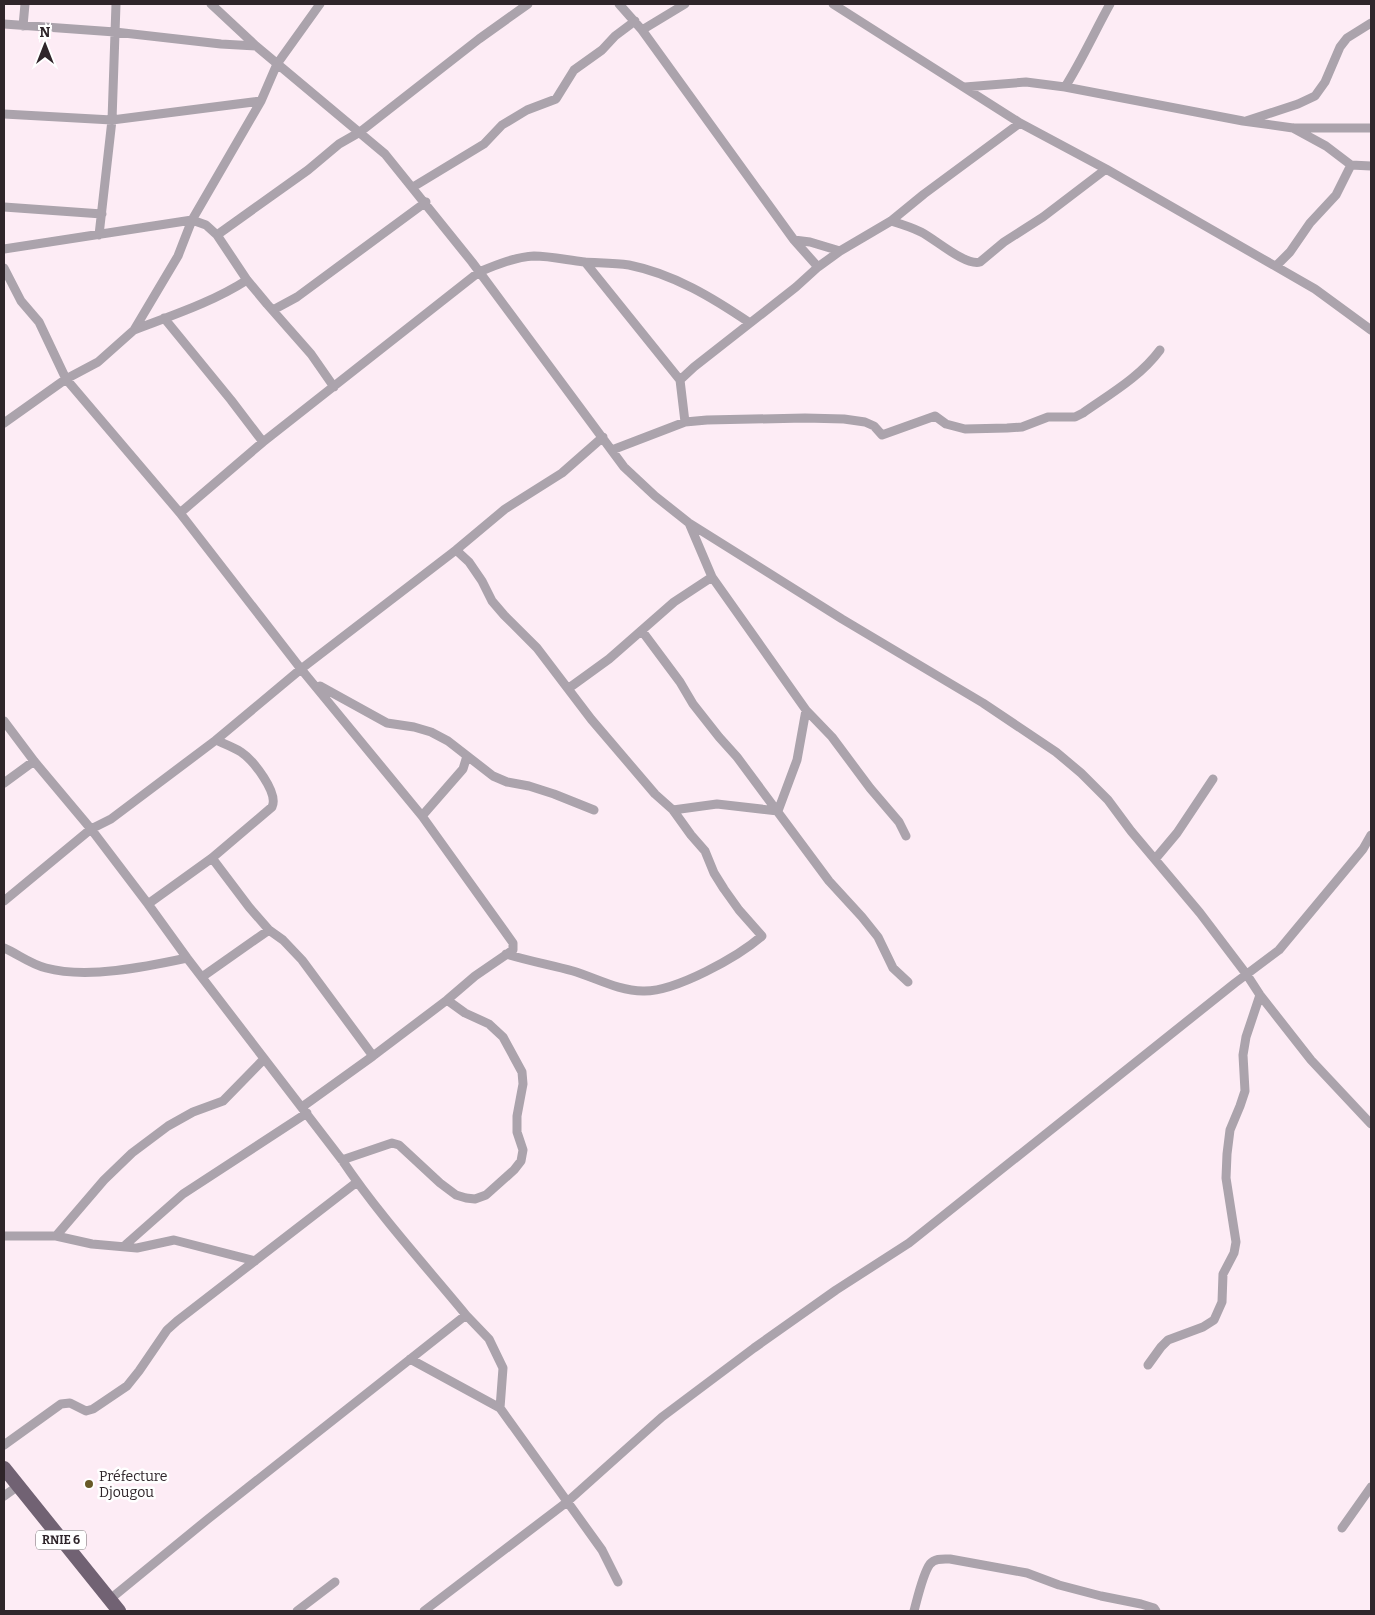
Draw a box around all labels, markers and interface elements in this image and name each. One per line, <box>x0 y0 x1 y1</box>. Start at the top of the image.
north arrow <box>20 20 70 70</box>
text: N <box>40 24 51 41</box>
place label: Préfecture Djougou <box>99 1468 167 1501</box>
marker: Préfecture Djougou <box>83 1478 95 1490</box>
road number: RNIE 6 <box>36 1530 86 1550</box>

